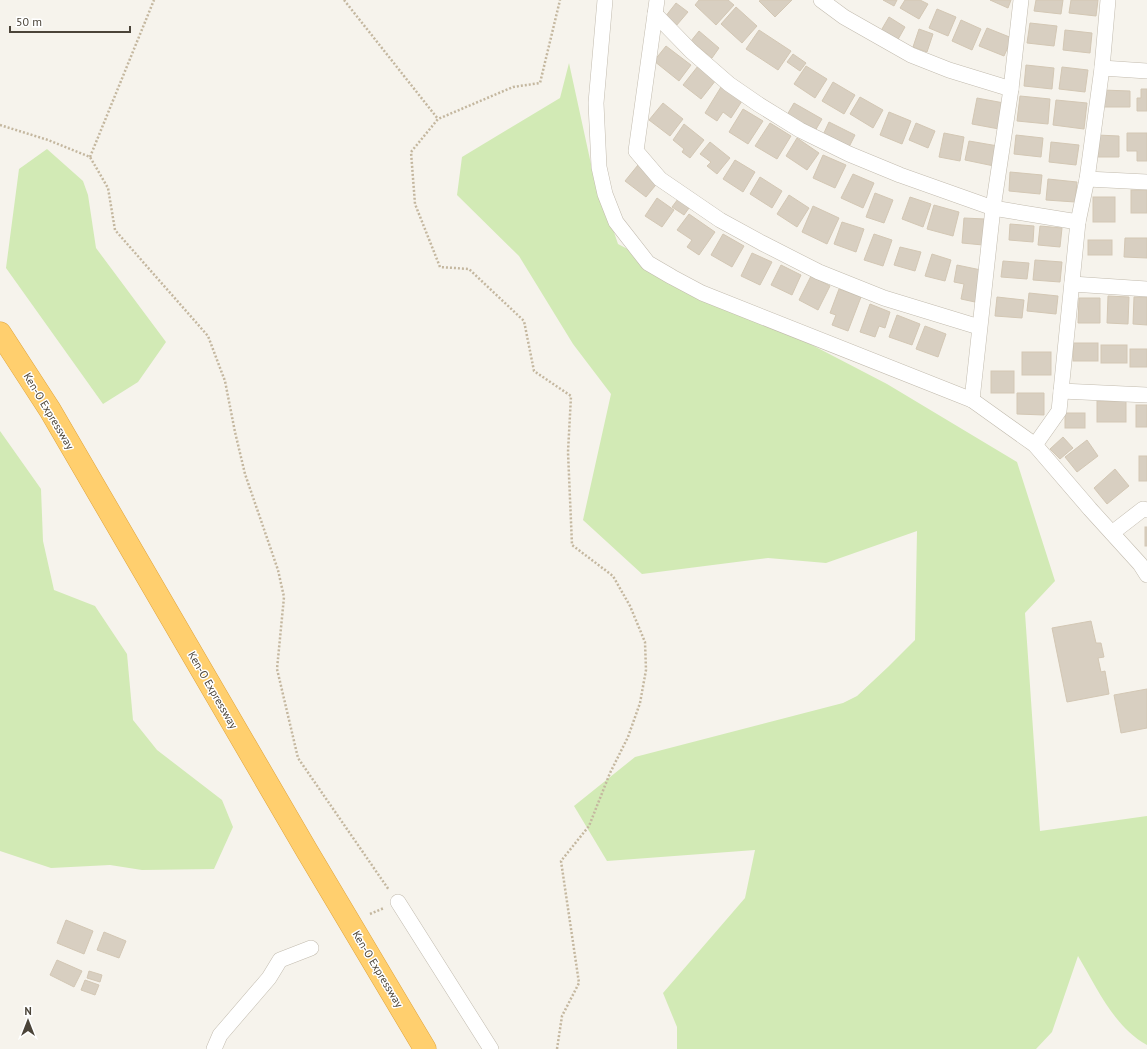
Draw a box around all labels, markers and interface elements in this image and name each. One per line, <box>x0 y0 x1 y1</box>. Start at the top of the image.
scale bar <box>10 8 130 34</box>
text: 50 m <box>16 14 42 29</box>
street label: Ken-O Expressway <box>21 370 78 453</box>
street label: Ken-O Expressway <box>185 649 241 732</box>
street label: Ken-O Expressway <box>350 928 407 1011</box>
north arrow <box>8 1001 48 1041</box>
text: N <box>24 1004 32 1018</box>

